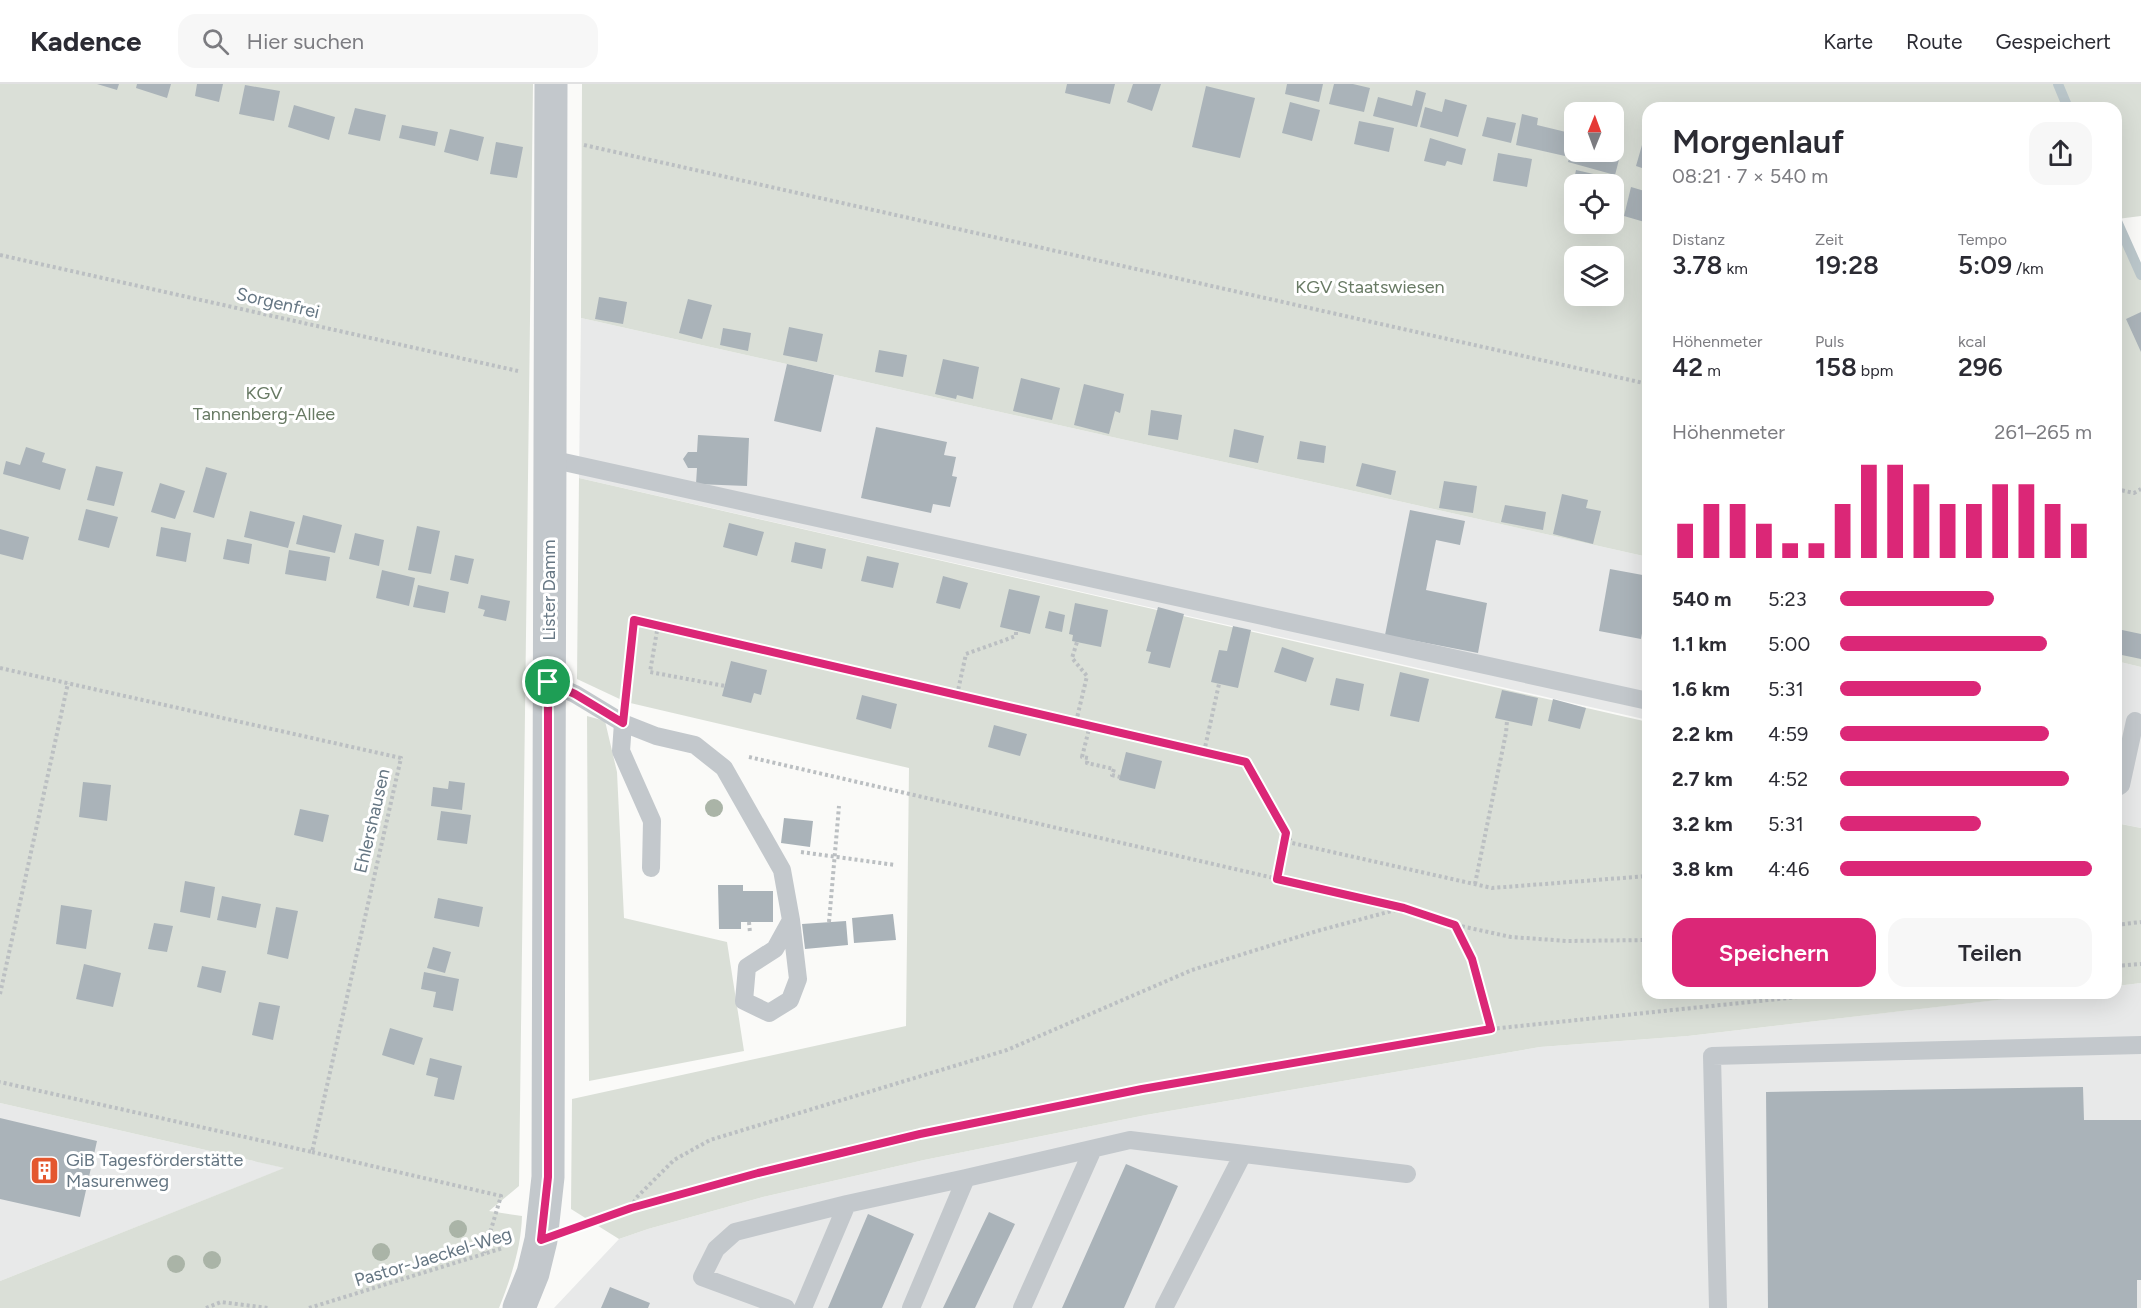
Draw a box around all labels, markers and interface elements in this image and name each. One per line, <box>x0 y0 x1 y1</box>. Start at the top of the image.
search box <box>178 14 598 68</box>
text: Kadence <box>30 24 142 58</box>
icon: search <box>199 25 232 58</box>
text: Hier suchen <box>247 28 364 55</box>
text: Karte <box>1823 29 1873 54</box>
text: Route <box>1906 29 1962 54</box>
text: Gespeichert <box>1995 29 2111 54</box>
north arrow <box>1564 102 1624 162</box>
map controls <box>1564 102 1624 306</box>
text: Morgenlauf <box>1672 122 1844 161</box>
button: share <box>2029 122 2092 185</box>
text: 08:21 · 7 × 540 m <box>1672 164 1828 188</box>
button: locate <box>1564 174 1624 234</box>
text: Distanz <box>1672 230 1725 249</box>
text: Zeit <box>1815 230 1844 249</box>
text: Tempo <box>1958 230 2007 249</box>
button: layers <box>1564 246 1624 306</box>
text: 3.78 <box>1672 249 1723 281</box>
text: 19:28 <box>1815 249 1879 281</box>
text: 5:09 <box>1958 249 2012 281</box>
text: km <box>1723 259 1748 278</box>
text: /km <box>2012 259 2044 278</box>
park label: KGV Staatswiesen <box>1295 276 1445 298</box>
street label: Sorgenfrei <box>234 283 322 323</box>
text: Höhenmeter <box>1672 332 1762 351</box>
text: Puls <box>1815 332 1844 351</box>
text: kcal <box>1958 332 1986 351</box>
text: 42 <box>1672 351 1703 383</box>
text: 158 <box>1815 351 1857 383</box>
text: 296 <box>1958 351 2003 383</box>
text: m <box>1703 361 1721 380</box>
text: bpm <box>1857 361 1893 380</box>
park label: KGV Tannenberg-Allee <box>193 382 335 425</box>
text: Höhenmeter <box>1672 420 1785 444</box>
text: 261–265 m <box>1994 420 2092 444</box>
street label: Lister Damm <box>538 539 560 641</box>
text: 540 m <box>1672 587 1731 611</box>
text: 5:23 <box>1768 587 1807 611</box>
text: 1.1 km <box>1672 632 1727 656</box>
text: 5:00 <box>1768 632 1810 656</box>
pin <box>522 656 573 707</box>
icon: arrive <box>531 665 564 698</box>
text: 1.6 km <box>1672 677 1730 701</box>
text: 5:31 <box>1768 677 1804 701</box>
text: 2.2 km <box>1672 722 1733 746</box>
text: 4:59 <box>1768 722 1808 746</box>
street label: Ehlershausen <box>349 767 395 875</box>
text: 2.7 km <box>1672 767 1733 791</box>
text: 4:52 <box>1768 767 1808 791</box>
text: 3.2 km <box>1672 812 1733 836</box>
text: 5:31 <box>1768 812 1804 836</box>
text: 3.8 km <box>1672 857 1733 881</box>
text: 4:46 <box>1768 857 1809 881</box>
button: Speichern <box>1672 918 1876 987</box>
button: Teilen <box>1888 918 2092 987</box>
place label: GiB Tagesförderstätte Masurenweg <box>66 1149 244 1192</box>
building icon: GiB Tagesförderstätte Masurenweg <box>29 1154 61 1186</box>
street label: Pastor-Jaeckel-Weg <box>352 1223 514 1291</box>

